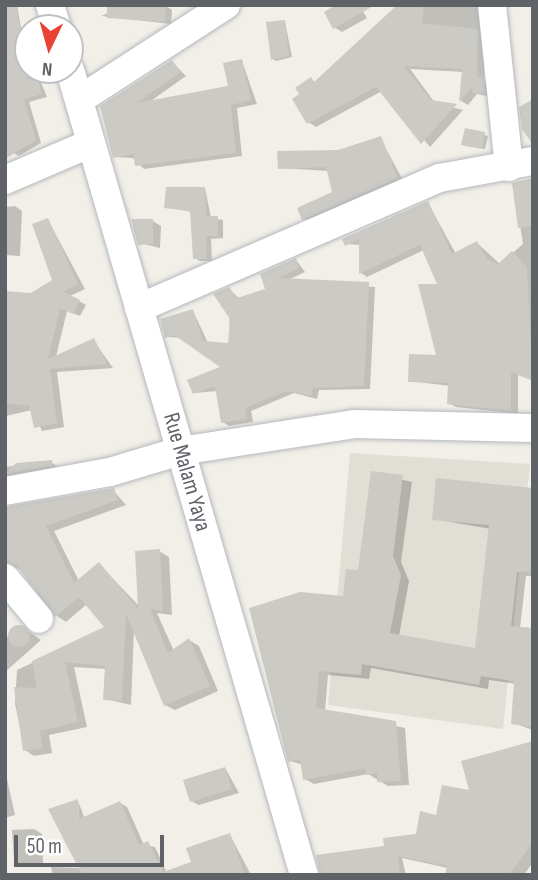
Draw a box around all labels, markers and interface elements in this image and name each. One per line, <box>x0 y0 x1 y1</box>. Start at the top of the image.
north arrow <box>14 14 84 84</box>
text: N <box>41 57 53 80</box>
street label: Rue Malam Yaya <box>157 410 217 534</box>
scale bar <box>18 820 168 864</box>
text: 50 m <box>27 834 62 859</box>

